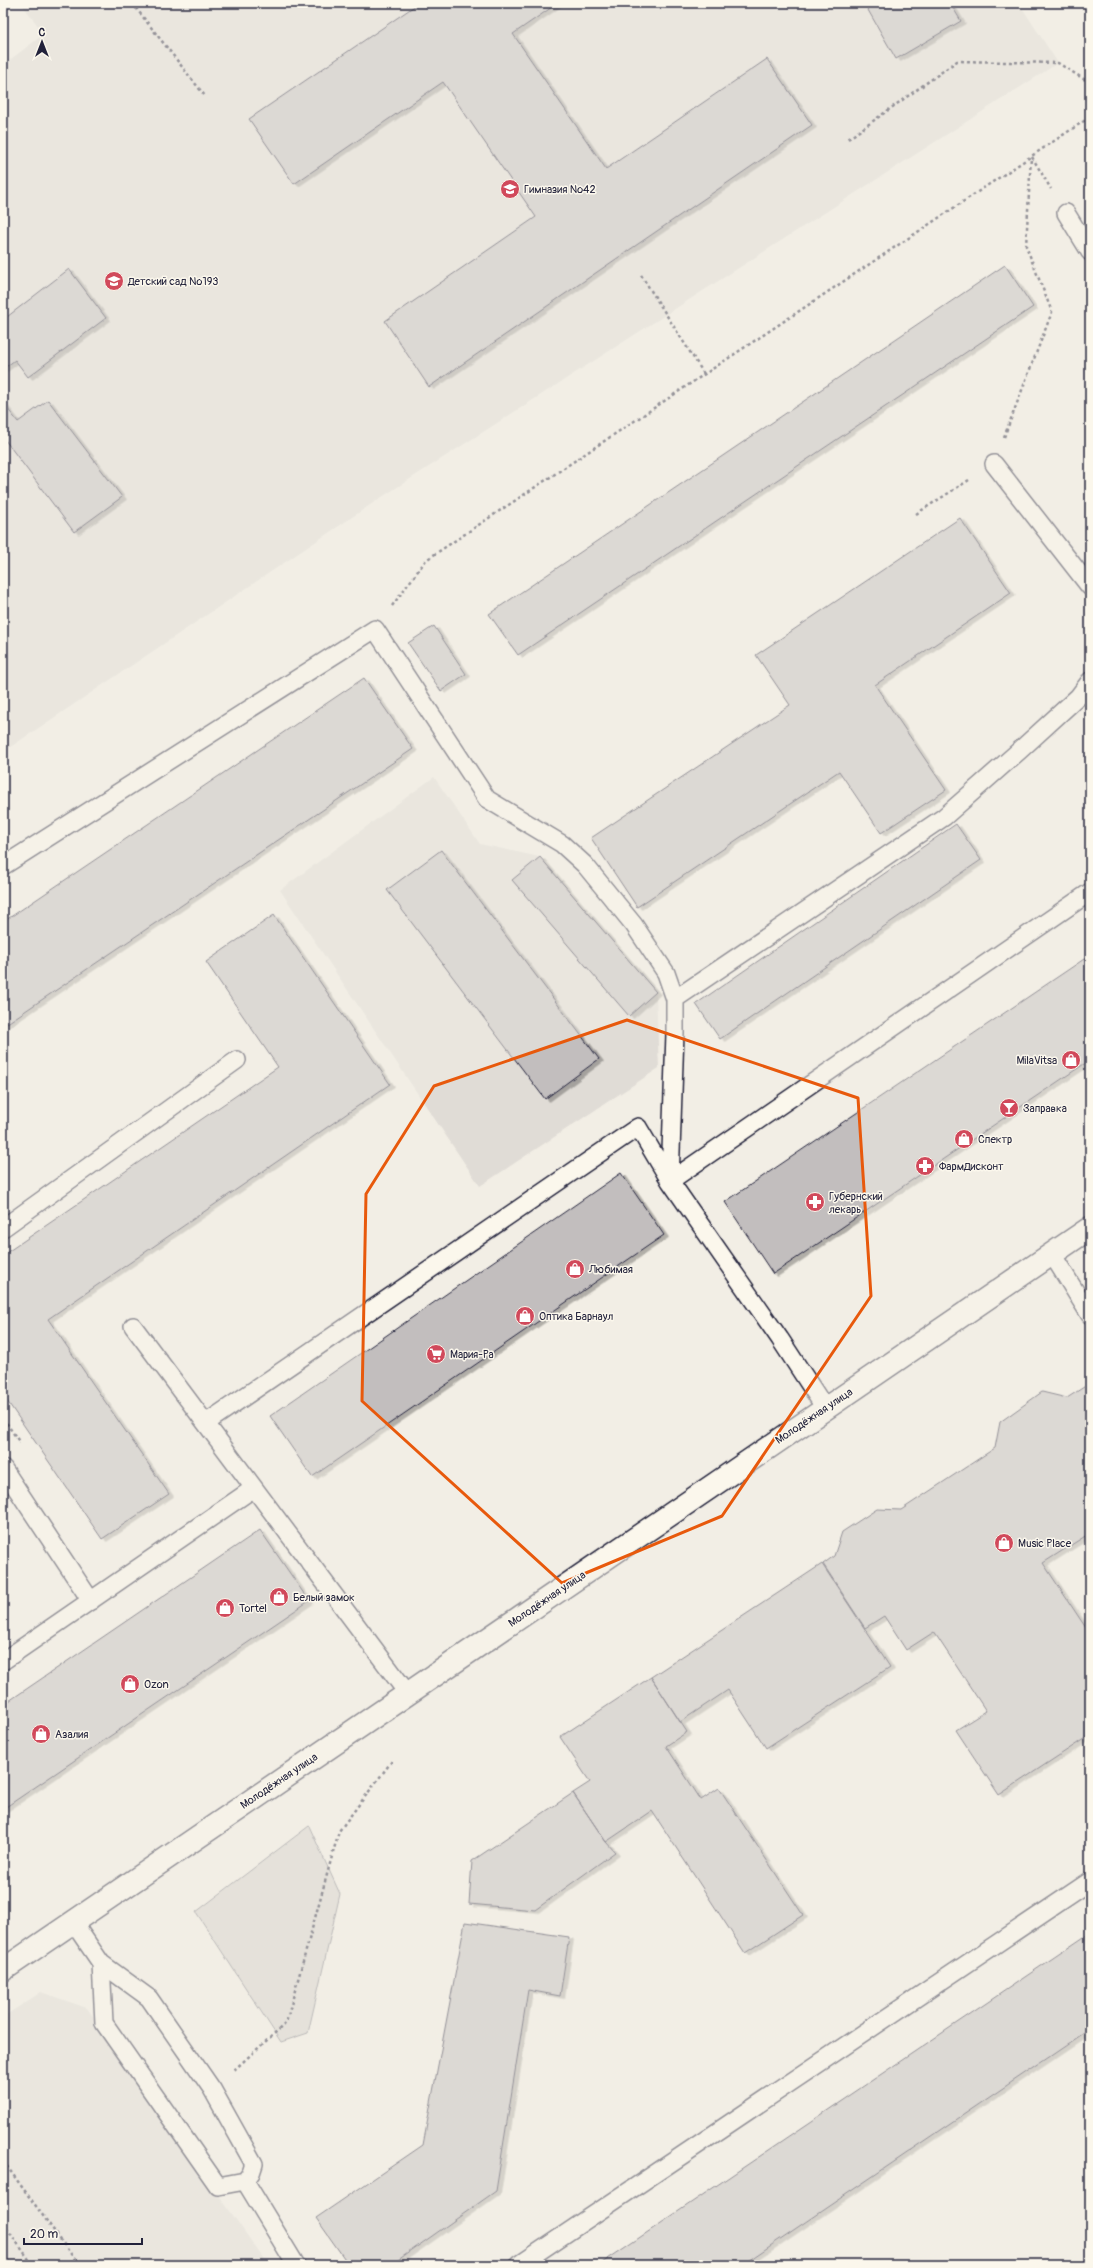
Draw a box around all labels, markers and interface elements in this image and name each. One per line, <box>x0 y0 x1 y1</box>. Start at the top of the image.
north arrow <box>22 22 62 62</box>
text: С <box>39 26 46 39</box>
school or university icon: Гимназия №42 <box>499 178 521 200</box>
place label: Гимназия №42 <box>524 183 596 196</box>
school or university icon: Детский сад №193 <box>103 270 125 292</box>
place label: Детский сад №193 <box>127 275 219 288</box>
shop icon: MilaVitsa <box>1060 1049 1082 1071</box>
place label: MilaVitsa <box>1016 1054 1057 1067</box>
bar icon: Заправка <box>998 1097 1020 1119</box>
place label: Заправка <box>1023 1102 1067 1115</box>
shop icon: Спектр <box>953 1128 975 1150</box>
place label: Спектр <box>978 1133 1012 1146</box>
pharmacy icon: ФармДисконт <box>914 1155 936 1177</box>
place label: ФармДисконт <box>939 1160 1004 1173</box>
place label: Губернский лекарь <box>829 1190 883 1216</box>
pharmacy icon: Губернский лекарь <box>804 1191 826 1213</box>
shop icon: Любимая <box>564 1258 586 1280</box>
place label: Любимая <box>588 1263 633 1276</box>
shop icon: Оптика Барнаул <box>514 1305 536 1327</box>
place label: Оптика Барнаул <box>539 1310 613 1323</box>
supermarket icon: Мария-Ра <box>425 1343 447 1365</box>
place label: Мария-Ра <box>450 1348 494 1361</box>
street label: Молодёжная улица <box>773 1385 855 1447</box>
shop icon: Music Place <box>993 1532 1015 1554</box>
place label: Music Place <box>1018 1537 1072 1550</box>
street label: Молодёжная улица <box>506 1568 588 1630</box>
shop icon: Белый замок <box>268 1586 290 1608</box>
place label: Белый замок <box>293 1591 355 1604</box>
shop icon: Tortel <box>214 1597 236 1619</box>
place label: Tortel <box>239 1602 267 1615</box>
shop icon: Ozon <box>119 1673 141 1695</box>
place label: Ozon <box>144 1678 169 1691</box>
shop icon: Азалия <box>30 1723 52 1745</box>
place label: Азалия <box>55 1728 88 1741</box>
street label: Молодёжная улица <box>238 1750 320 1812</box>
scale bar <box>24 2220 142 2246</box>
text: 20 m <box>30 2227 59 2242</box>

